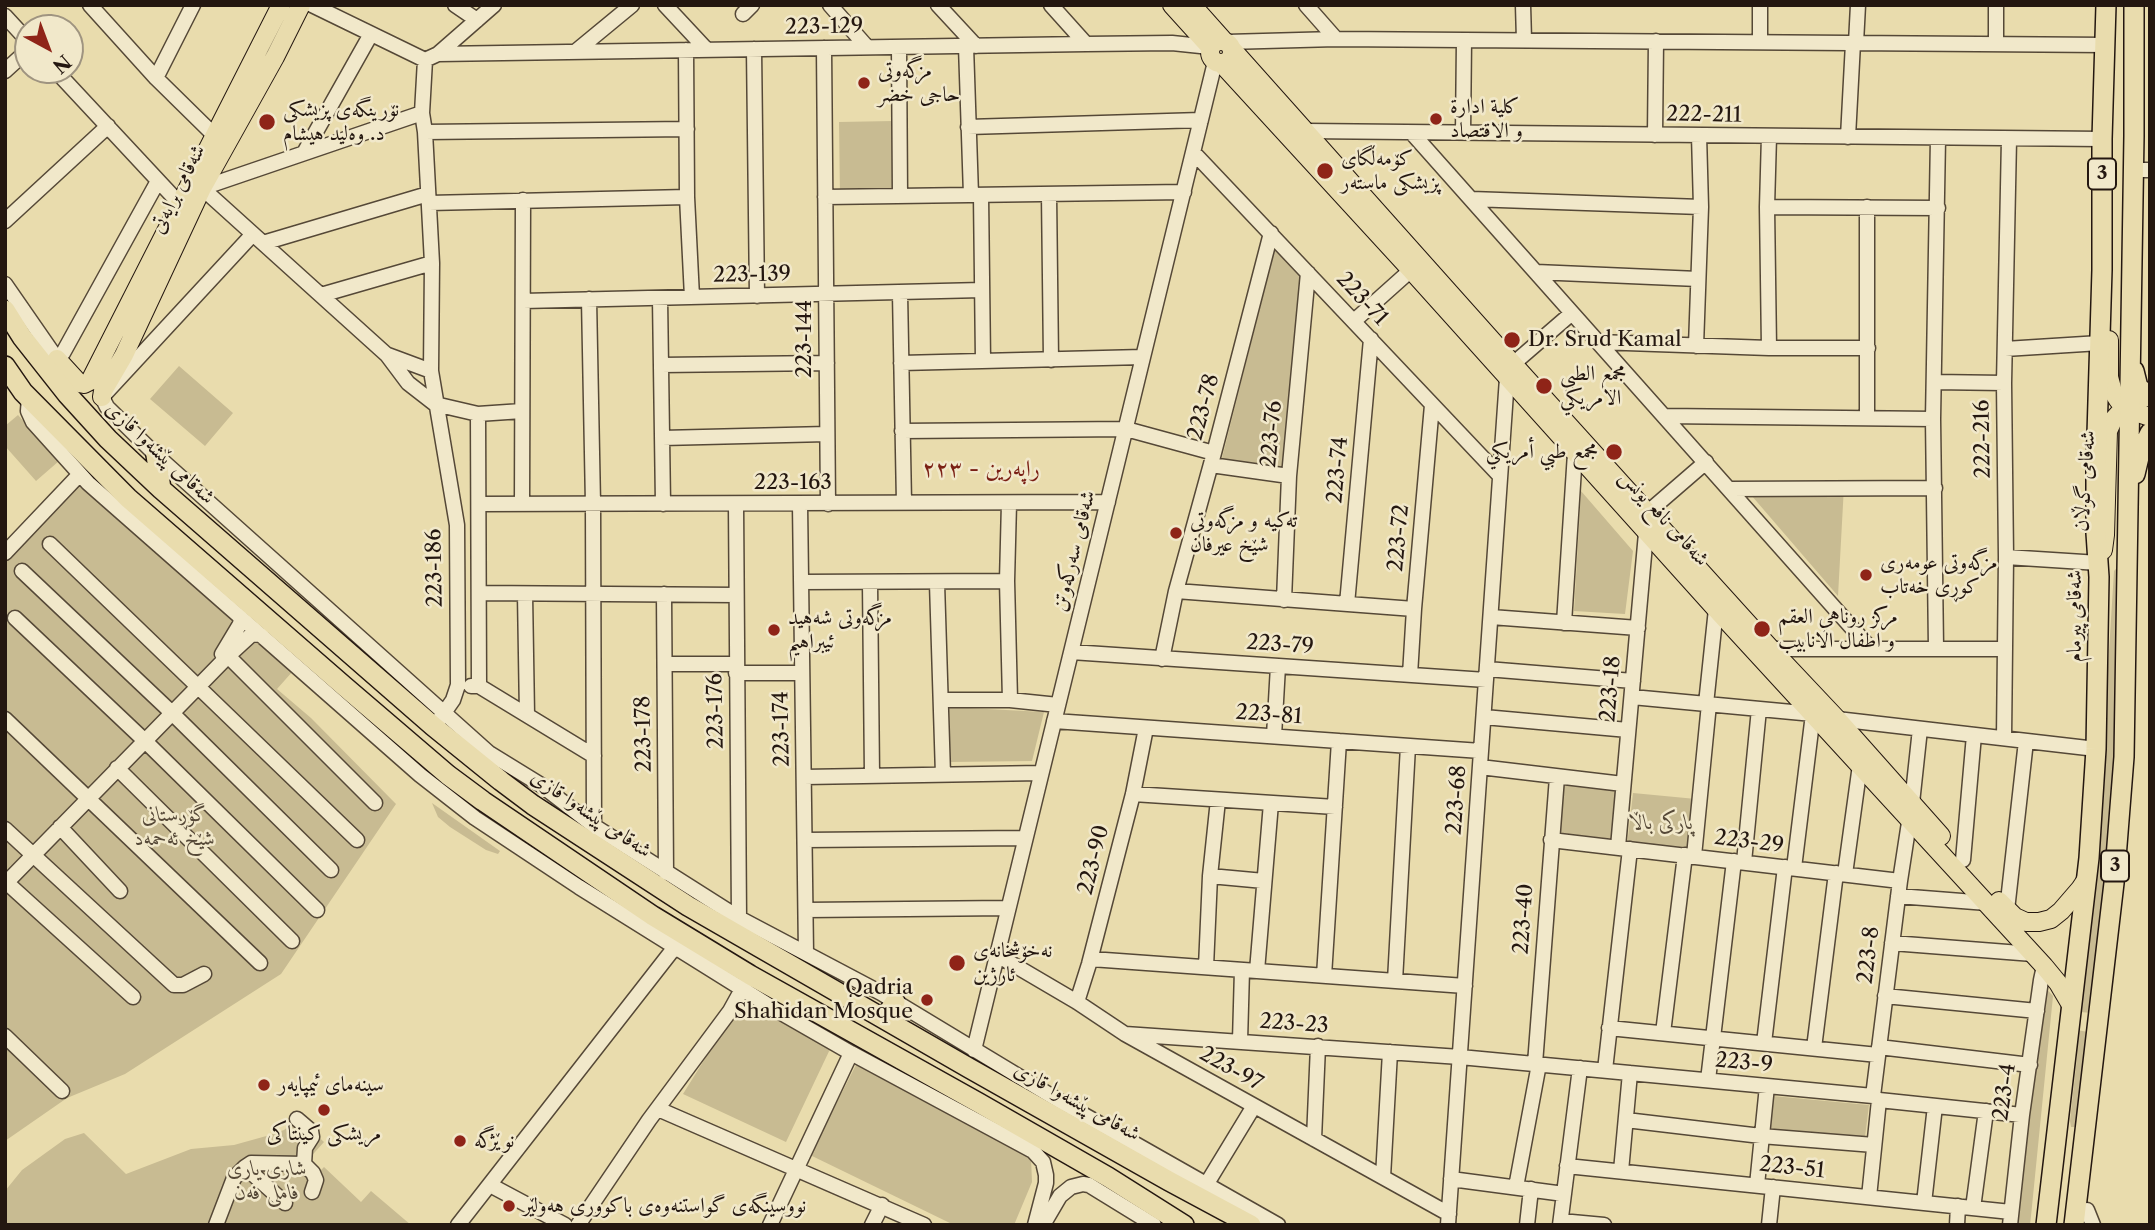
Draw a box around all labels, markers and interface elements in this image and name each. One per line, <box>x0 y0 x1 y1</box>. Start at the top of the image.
north arrow <box>14 14 84 84</box>
street label: 223-129 <box>785 14 863 40</box>
text: N <box>48 50 76 78</box>
place label: مزگه‌وتی حاجی خضر <box>878 58 960 108</box>
marker: مزگه‌وتی حاجی خضر <box>856 75 872 91</box>
place label: كلية ادارة و الاقتصاد <box>1450 94 1523 144</box>
place label: نۆرینگەی پزیشکی د. وەلید هیشام <box>283 97 399 147</box>
street label: 222-211 <box>1666 102 1742 128</box>
marker: كلية ادارة و الاقتصاد <box>1428 111 1444 127</box>
marker: نۆرینگەی پزیشکی د. وەلید هیشام <box>257 112 277 132</box>
street label: شەقامی برایەتی <box>145 140 211 238</box>
place label: کۆمەڵگای پزیشکی ماستەر <box>1341 146 1440 196</box>
road number: 3 <box>2088 158 2116 190</box>
marker: کۆمەڵگای پزیشکی ماستەر <box>1315 161 1335 181</box>
street label: 223-139 <box>713 262 791 288</box>
street label: 223-71 <box>1331 267 1393 331</box>
street label: 223-144 <box>792 300 818 378</box>
place label: Dr. Srud Kamal <box>1528 327 1682 353</box>
marker: Dr. Srud Kamal <box>1502 330 1522 350</box>
place label: مجمع الطبي الامريكي <box>1560 361 1626 411</box>
street label: 223-78 <box>1183 371 1225 443</box>
marker: مجمع الطبي الامريكي <box>1534 376 1554 396</box>
street label: شەقامی پێشەوا قازی <box>100 396 220 510</box>
street label: 222-216 <box>1970 399 1996 479</box>
street label: 223-76 <box>1257 400 1287 468</box>
street label: شەقامی گوڵان <box>2069 430 2101 532</box>
street label: 223-74 <box>1323 436 1353 504</box>
place label: مجمع طبي أمریکي <box>1486 439 1598 465</box>
marker: مجمع طبي أمریکي <box>1604 442 1624 462</box>
district label: راپەرین - ٢٢٣ <box>922 455 1040 483</box>
street label: شەقامی نافع یونس <box>1614 464 1714 572</box>
street label: 223-163 <box>754 470 832 496</box>
street label: شەقامی سەرکەوتن <box>1047 488 1101 614</box>
street label: 223-72 <box>1384 503 1414 573</box>
place label: تەکیە و مزگەوتی شێخ عیرفان <box>1190 508 1297 558</box>
marker: تەکیە و مزگەوتی شێخ عیرفان <box>1168 525 1184 541</box>
street label: 223-186 <box>422 528 448 608</box>
place label: مزگەوتی عومەری کوڕی خەتاب <box>1880 550 1997 600</box>
marker: مزگەوتی عومەری کوڕی خەتاب <box>1858 567 1874 583</box>
street label: شەقامی پیرمام <box>2062 570 2088 662</box>
place label: مركز روناهي العقم و اطفال الانابيب <box>1778 604 1898 654</box>
place label: مزگەوتی شەهید ئیبراهیم <box>788 605 892 655</box>
marker: مركز روناهي العقم و اطفال الانابيب <box>1752 619 1772 639</box>
marker: مزگەوتی شەهید ئیبراهیم <box>766 622 782 638</box>
street label: 223-79 <box>1245 630 1315 660</box>
street label: 223-18 <box>1596 655 1626 723</box>
street label: 223-176 <box>703 673 729 749</box>
street label: 223-174 <box>769 691 795 767</box>
street label: 223-178 <box>631 695 657 773</box>
street label: 223-81 <box>1235 700 1303 730</box>
street label: شەقامی پێشەوا قازی <box>526 764 656 864</box>
street label: 223-68 <box>1442 764 1472 836</box>
park label: گۆڕستانی شێخ ئەحمەد <box>135 802 215 852</box>
park label: پارکی باڵا <box>1631 810 1693 836</box>
street label: 223-90 <box>1073 823 1115 897</box>
street label: 223-29 <box>1713 825 1785 859</box>
road number: 3 <box>2101 850 2129 881</box>
street label: 223-40 <box>1509 883 1539 955</box>
street label: 223-8 <box>1853 925 1885 985</box>
place label: نەخۆشخانەی ئارژین <box>973 938 1052 988</box>
marker: نەخۆشخانەی ئارژین <box>947 953 967 973</box>
place label: Qadria Shahidan Mosque <box>734 975 913 1025</box>
marker: Qadria Shahidan Mosque <box>919 992 935 1008</box>
street label: 223-23 <box>1259 1009 1329 1039</box>
street label: 223-97 <box>1195 1042 1267 1096</box>
street label: 223-9 <box>1714 1048 1774 1078</box>
street label: شەقامی پێشەوا قازی <box>1010 1057 1144 1147</box>
street label: 223-4 <box>1989 1062 2021 1122</box>
place label: سینەمای ئیمپایەر <box>278 1072 384 1098</box>
marker: سینەمای ئیمپایەر <box>256 1077 272 1093</box>
marker: مریشکی کینتاکی <box>316 1102 332 1118</box>
place label: مریشکی کینتاکی <box>267 1121 381 1147</box>
place label: نوێژگە <box>474 1128 514 1154</box>
marker: نوێژگە <box>452 1133 468 1149</box>
street label: 223-51 <box>1758 1152 1826 1184</box>
park label: شاری یاری فاملی فەن <box>227 1156 307 1206</box>
place label: نووسینگەی گواستنەوەی باکووری هەولێر <box>523 1193 806 1219</box>
marker: نووسینگەی گواستنەوەی باکووری هەولێر <box>501 1198 517 1214</box>

